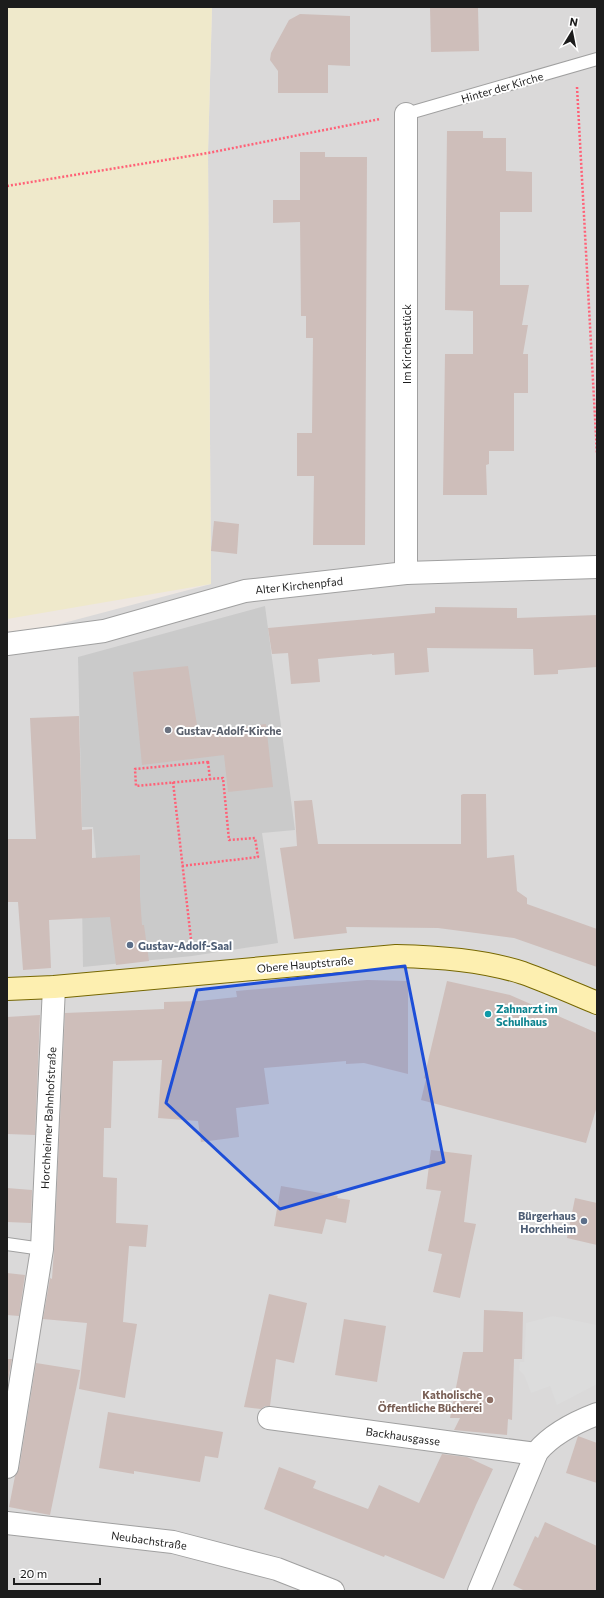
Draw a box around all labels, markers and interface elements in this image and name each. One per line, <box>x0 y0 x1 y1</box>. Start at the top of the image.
north arrow <box>552 12 592 52</box>
text: N <box>569 15 579 29</box>
street label: Hinter der Kirche <box>459 69 545 105</box>
street label: Im Kirchenstück <box>400 304 413 384</box>
street label: Alter Kirchenpfad <box>254 574 344 596</box>
place label: Gustav-Adolf-Kirche <box>176 724 282 737</box>
marker: Gustav-Adolf-Kirche <box>163 725 173 735</box>
place label: Gustav-Adolf-Saal <box>138 939 232 952</box>
marker: Gustav-Adolf-Saal <box>125 940 135 950</box>
street label: Obere Hauptstraße <box>256 953 354 975</box>
place label: Zahnarzt im Schulhaus <box>496 1002 558 1028</box>
marker: Zahnarzt im Schulhaus <box>483 1009 493 1019</box>
street label: Horchheimer Bahnhofstraße <box>38 1047 58 1189</box>
place label: Bürgerhaus Horchheim <box>518 1209 576 1235</box>
marker: Bürgerhaus Horchheim <box>579 1216 589 1226</box>
place label: Katholische Öffentliche Bücherei <box>378 1388 482 1414</box>
marker: Katholische Öffentliche Bücherei <box>485 1395 495 1405</box>
street label: Backhausgasse <box>365 1424 441 1448</box>
street label: Neubachstraße <box>110 1528 188 1552</box>
scale bar <box>14 1560 100 1586</box>
text: 20 m <box>20 1566 47 1580</box>

